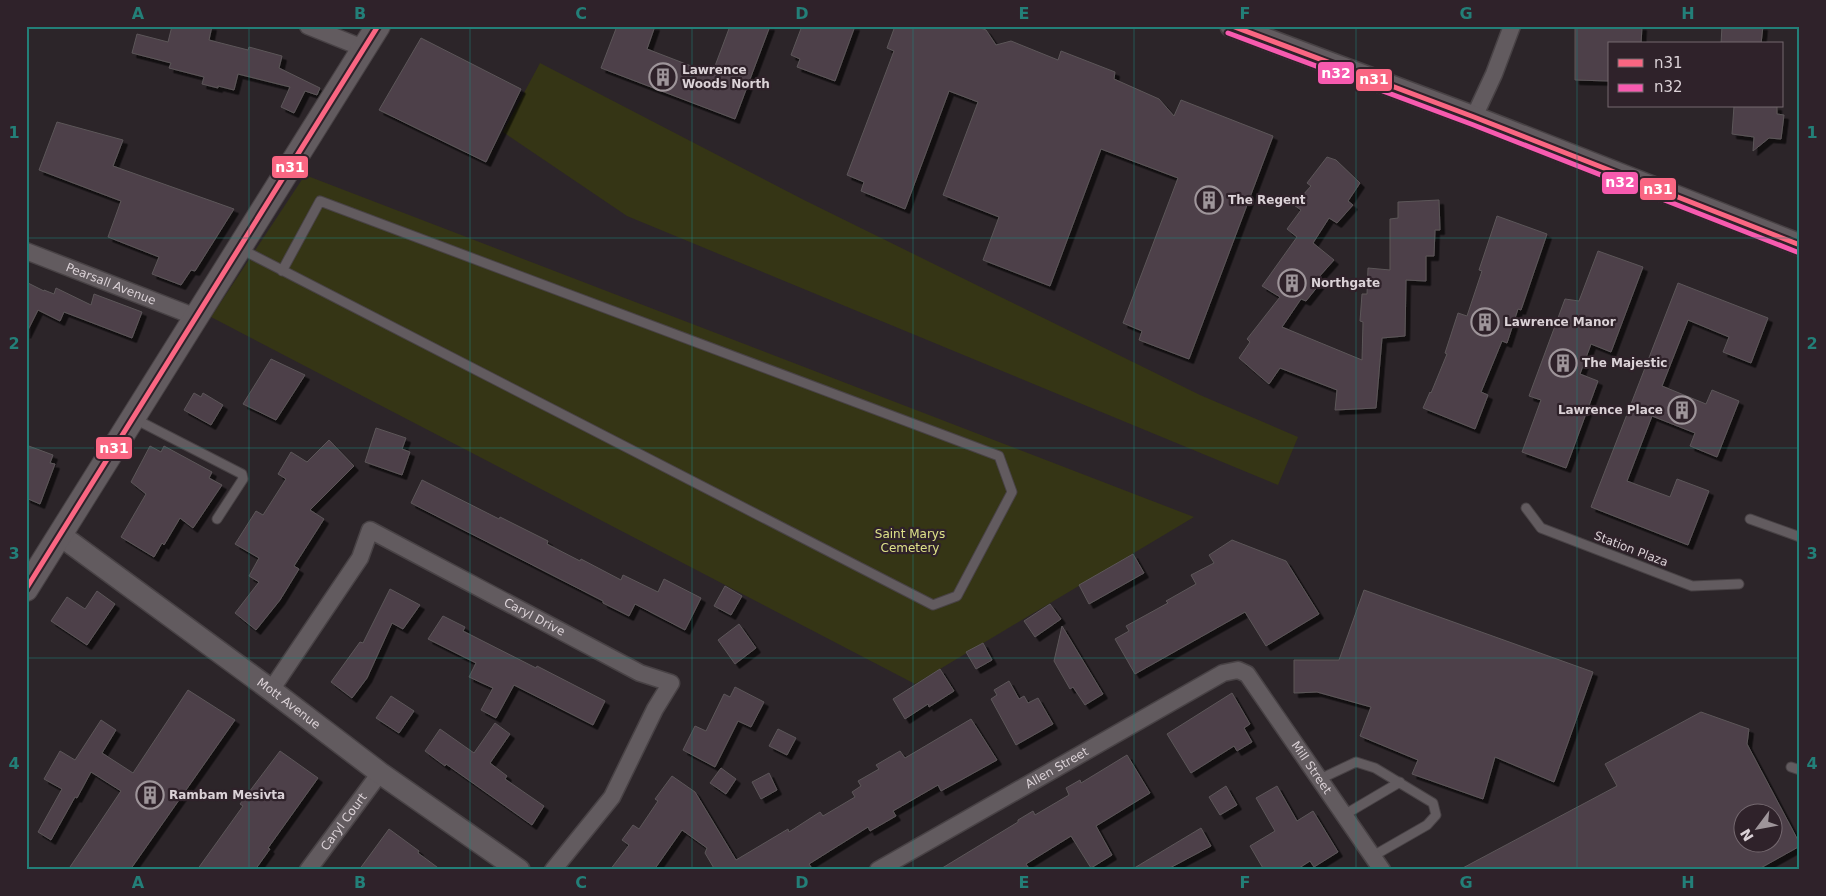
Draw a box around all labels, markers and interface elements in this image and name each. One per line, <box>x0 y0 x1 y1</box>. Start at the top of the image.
text: A <box>132 4 145 23</box>
text: B <box>354 4 366 23</box>
text: C <box>575 4 587 23</box>
text: D <box>795 4 809 23</box>
text: E <box>1019 4 1029 23</box>
text: F <box>1240 4 1250 23</box>
text: G <box>1459 4 1473 23</box>
text: H <box>1681 4 1695 23</box>
legend <box>1608 42 1784 108</box>
text: n31 <box>1654 54 1683 72</box>
line badge: n32 <box>1317 61 1355 85</box>
building icon: Lawrence Woods North <box>648 62 678 92</box>
place label: Lawrence Woods North <box>682 63 770 91</box>
text: n32 <box>1321 65 1351 81</box>
line badge: n31 <box>1355 68 1393 92</box>
text: n31 <box>1359 71 1389 87</box>
text: n32 <box>1654 78 1683 96</box>
text: 1 <box>8 123 20 142</box>
text: 1 <box>1806 123 1818 142</box>
line badge: n31 <box>271 155 309 179</box>
text: n31 <box>275 159 305 175</box>
line badge: n32 <box>1601 171 1639 195</box>
text: n32 <box>1605 174 1635 190</box>
line badge: n31 <box>1639 177 1677 201</box>
text: n31 <box>1643 181 1673 197</box>
building icon: The Regent <box>1194 185 1224 215</box>
place label: The Regent <box>1228 193 1306 207</box>
street label: Pearsall Avenue <box>64 260 158 308</box>
building icon: Northgate <box>1277 268 1307 298</box>
place label: Northgate <box>1311 276 1380 290</box>
building icon: Lawrence Manor <box>1470 307 1500 337</box>
place label: Lawrence Manor <box>1504 315 1616 329</box>
text: 2 <box>8 334 20 353</box>
text: 2 <box>1806 334 1818 353</box>
building icon: The Majestic <box>1548 348 1578 378</box>
place label: The Majestic <box>1582 356 1667 370</box>
building icon: Lawrence Place <box>1667 395 1697 425</box>
place label: Lawrence Place <box>1558 403 1663 417</box>
line badge: n31 <box>95 436 133 460</box>
text: n31 <box>99 440 129 456</box>
park label: Saint Marys Cemetery <box>875 527 945 555</box>
street label: Station Plaza <box>1592 528 1670 570</box>
text: 3 <box>8 544 20 563</box>
text: 3 <box>1806 544 1818 563</box>
street label: Caryl Drive <box>502 595 567 639</box>
street label: Mott Avenue <box>254 675 323 732</box>
street label: Mill Street <box>1288 739 1335 797</box>
street label: Allen Street <box>1023 744 1091 791</box>
text: 4 <box>8 754 20 773</box>
text: 4 <box>1806 754 1818 773</box>
building icon: Rambam Mesivta <box>135 780 165 810</box>
place label: Rambam Mesivta <box>169 788 285 802</box>
street label: Caryl Court <box>318 790 370 853</box>
north arrow <box>1734 804 1784 854</box>
text: N <box>1737 826 1757 844</box>
text: A <box>132 873 145 892</box>
text: B <box>354 873 366 892</box>
text: C <box>575 873 587 892</box>
text: D <box>795 873 809 892</box>
text: E <box>1019 873 1029 892</box>
text: F <box>1240 873 1250 892</box>
text: G <box>1459 873 1473 892</box>
text: H <box>1681 873 1695 892</box>

